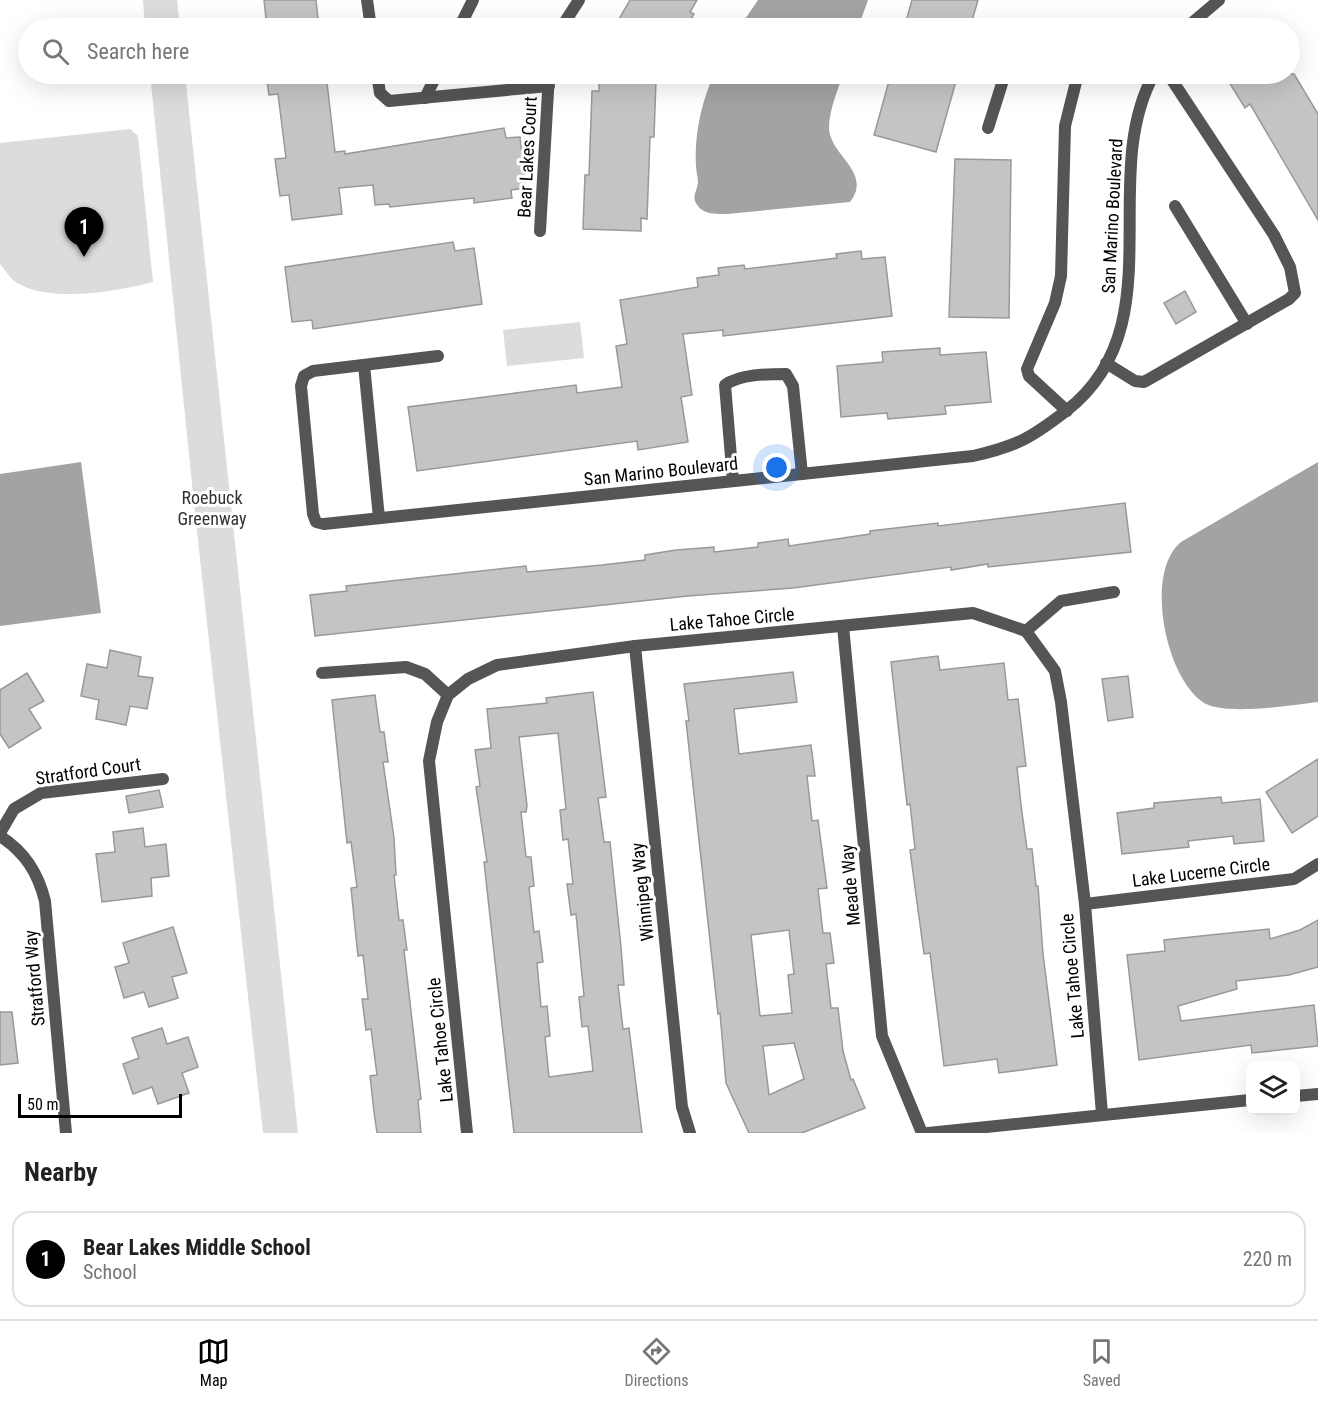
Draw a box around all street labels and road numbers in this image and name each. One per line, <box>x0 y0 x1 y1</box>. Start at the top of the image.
street label: Bear Lakes Court <box>513 96 541 218</box>
street label: San Marino Boulevard <box>1097 138 1127 294</box>
street label: San Marino Boulevard <box>583 452 739 490</box>
street label: Lake Tahoe Circle <box>669 603 795 635</box>
street label: Stratford Court <box>34 753 142 789</box>
street label: Winnipeg Way <box>626 841 658 942</box>
street label: Meade Way <box>836 843 864 927</box>
street label: Lake Lucerne Circle <box>1131 853 1271 891</box>
street label: Lake Tahoe Circle <box>1056 913 1088 1039</box>
street label: Stratford Way <box>19 929 49 1027</box>
street label: Lake Tahoe Circle <box>423 977 457 1103</box>

